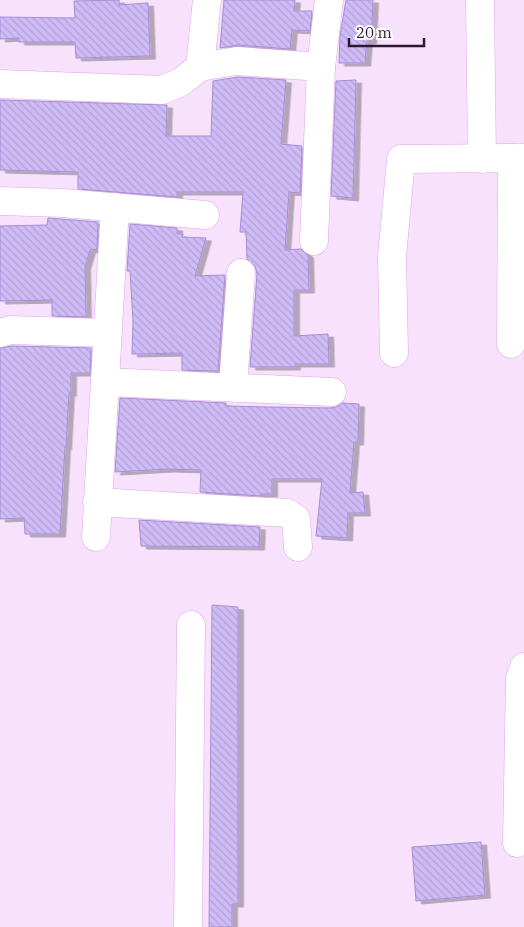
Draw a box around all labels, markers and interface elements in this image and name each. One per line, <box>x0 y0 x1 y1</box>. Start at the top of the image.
scale bar <box>349 15 424 47</box>
text: 20 m <box>356 23 392 42</box>

